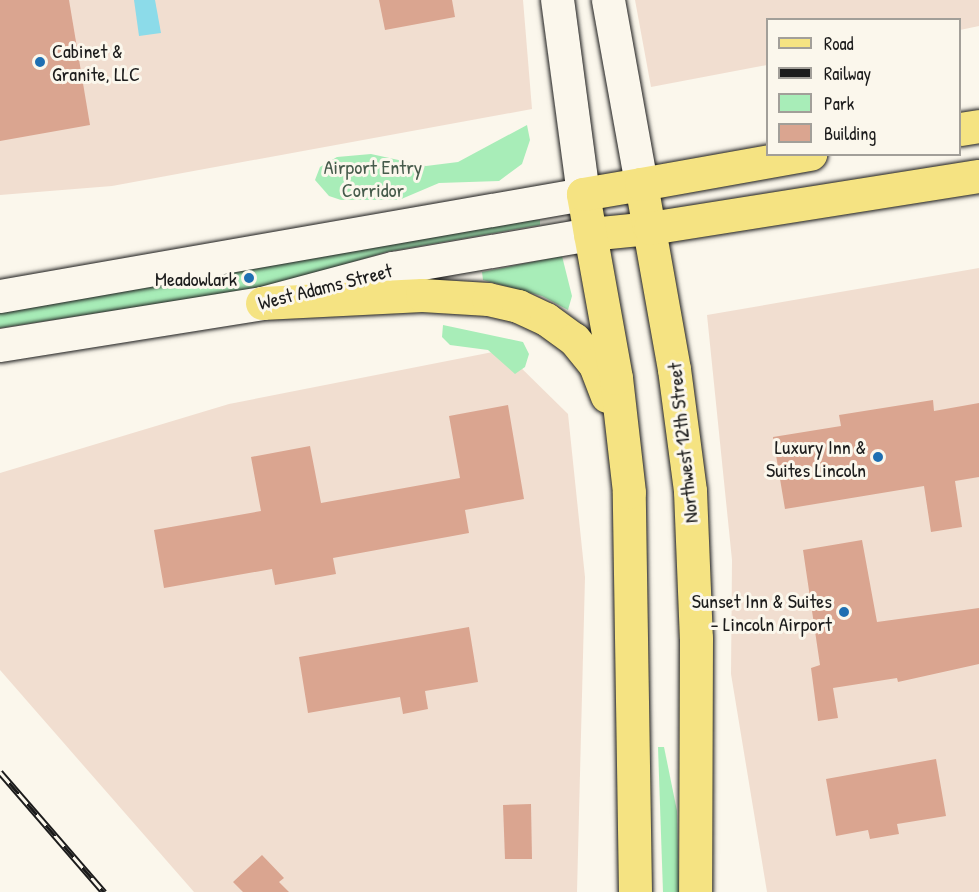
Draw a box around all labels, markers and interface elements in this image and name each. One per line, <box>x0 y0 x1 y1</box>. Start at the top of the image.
legend <box>766 18 961 156</box>
text: Road <box>824 31 854 56</box>
place label: Cabinet & Granite, LLC <box>52 39 140 86</box>
marker: Cabinet & Granite, LLC <box>33 55 47 69</box>
text: Railway <box>824 61 871 86</box>
text: Park <box>824 91 854 116</box>
text: Building <box>824 121 876 146</box>
park label: Airport Entry Corridor <box>324 154 422 201</box>
street label: West Adams Street <box>255 258 395 314</box>
place label: Meadowlark <box>155 266 237 290</box>
marker: Meadowlark <box>242 271 256 285</box>
street label: Northwest 12th Street <box>662 362 702 524</box>
place label: Luxury Inn & Suites Lincoln <box>766 434 866 481</box>
marker: Luxury Inn & Suites Lincoln <box>871 450 885 464</box>
place label: Sunset Inn & Suites - Lincoln Airport <box>692 588 832 635</box>
marker: Sunset Inn & Suites - Lincoln Airport <box>837 605 851 619</box>

